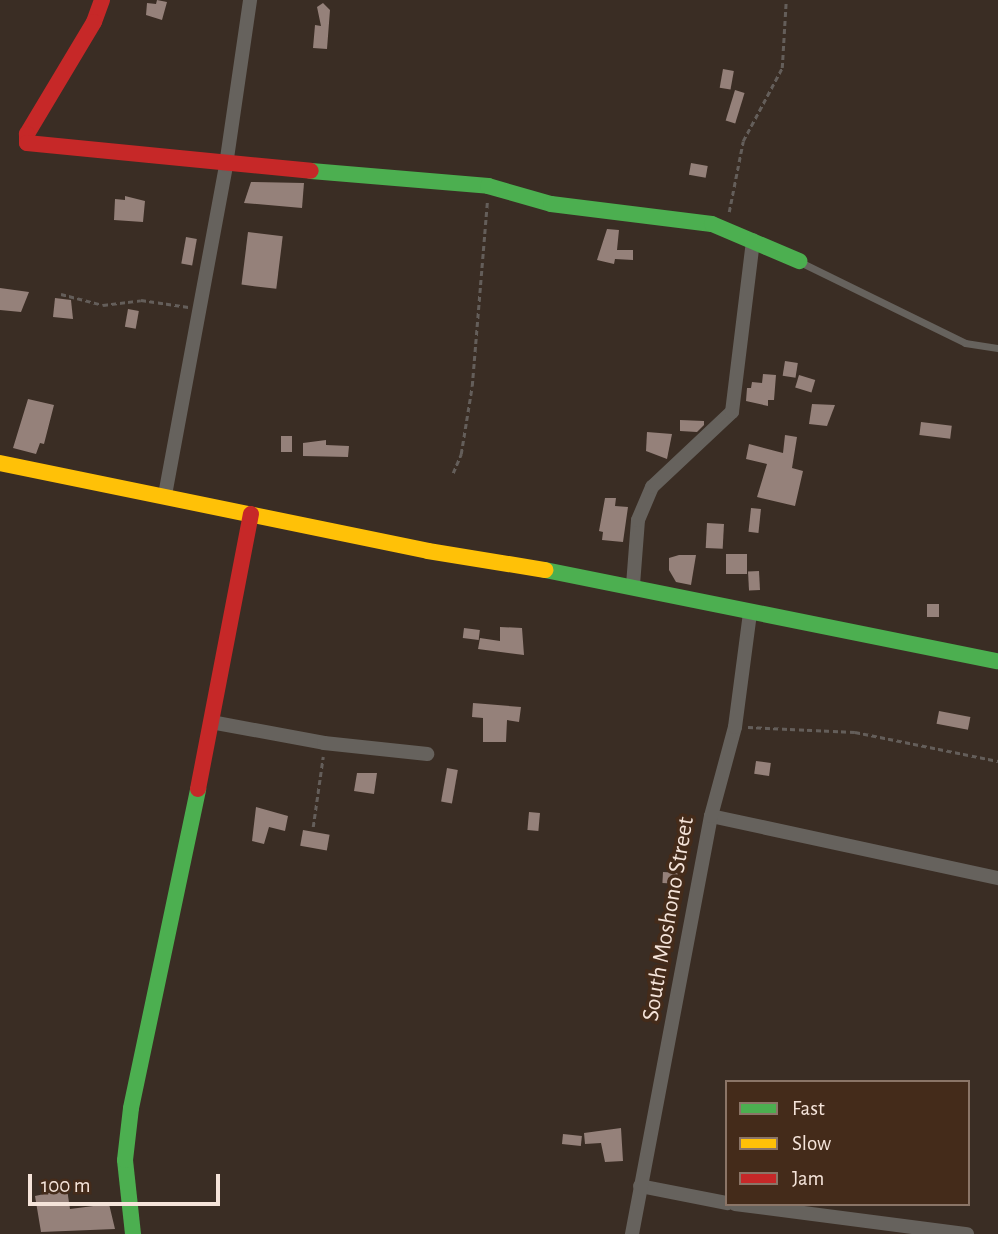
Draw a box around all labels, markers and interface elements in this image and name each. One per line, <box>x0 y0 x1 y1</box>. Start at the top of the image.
street label: South Moshono Street <box>637 815 701 1023</box>
legend <box>725 1080 970 1206</box>
text: Fast <box>792 1098 825 1119</box>
text: Slow <box>792 1133 831 1154</box>
scale bar <box>32 1160 224 1204</box>
text: Jam <box>792 1168 824 1189</box>
text: 100 m <box>41 1175 91 1196</box>

